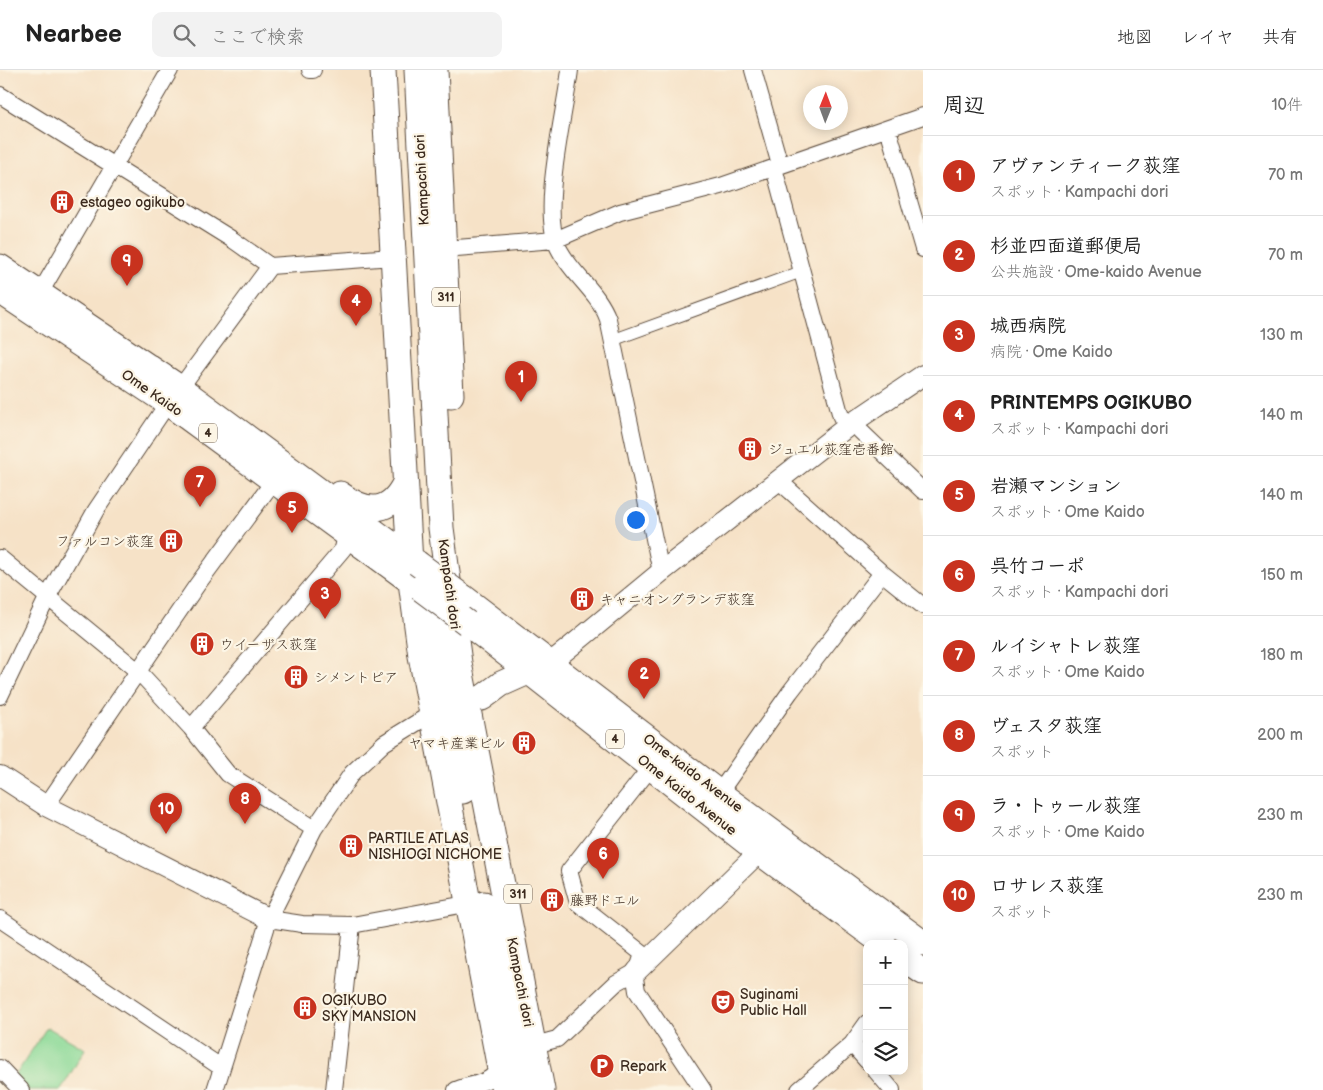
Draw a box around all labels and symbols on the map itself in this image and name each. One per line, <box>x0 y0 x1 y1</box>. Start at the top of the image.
north arrow <box>803 85 848 130</box>
street label: Kampachi dori <box>411 134 433 226</box>
building icon: estageo ogikubo <box>49 189 75 215</box>
place label: estageo ogikubo <box>80 194 185 211</box>
pin: 9 <box>111 245 143 286</box>
pin: 4 <box>340 285 372 326</box>
road number: 311 <box>432 288 460 306</box>
pin: 1 <box>505 361 537 402</box>
street label: Ome Kaido <box>118 366 186 420</box>
road number: 4 <box>199 423 217 442</box>
building icon: ジュエル荻窪壱番館 <box>737 436 763 462</box>
place label: ジュエル荻窪壱番館 <box>768 441 894 458</box>
pin: 7 <box>184 466 216 507</box>
pin: 5 <box>276 492 308 533</box>
your location <box>623 507 649 533</box>
building icon: ファルコン荻窪 <box>158 528 184 554</box>
place label: ファルコン荻窪 <box>56 533 154 550</box>
street label: Kampachi dori <box>434 538 464 630</box>
pin: 3 <box>309 578 341 619</box>
building icon: キャニオングランデ荻窪 <box>569 586 595 612</box>
place label: キャニオングランデ荻窪 <box>600 591 755 608</box>
building icon: ウイーザス荻窪 <box>189 631 215 657</box>
place label: ウイーザス荻窪 <box>220 636 317 653</box>
pin: 2 <box>628 658 660 699</box>
building icon: シメントピア <box>283 664 309 690</box>
place label: シメントピア <box>314 669 398 686</box>
building icon: ヤマキ産業ビル <box>511 730 537 756</box>
road number: 4 <box>606 730 624 749</box>
street label: Ome-kaido Avenue <box>640 730 746 816</box>
place label: ヤマキ産業ビル <box>408 735 506 752</box>
street label: Ome Kaido Avenue <box>634 751 740 839</box>
pin: 8 <box>229 783 261 824</box>
pin: 10 <box>150 793 182 834</box>
place label: PARTILE ATLAS NISHIOGI NICHOME <box>368 830 502 863</box>
building icon: PARTILE ATLAS NISHIOGI NICHOME <box>338 833 364 859</box>
pin: 6 <box>587 838 619 879</box>
road number: 311 <box>504 884 532 904</box>
building icon: 藤野ドエル <box>539 887 565 913</box>
place label: 藤野ドエル <box>570 892 640 909</box>
street label: Kampachi dori <box>503 936 537 1028</box>
place label: Suginami Public Hall <box>740 986 807 1019</box>
theatre icon: Suginami Public Hall <box>710 989 736 1015</box>
place label: OGIKUBO SKY MANSION <box>322 992 417 1025</box>
building icon: OGIKUBO SKY MANSION <box>292 995 318 1021</box>
parking icon: Repark <box>589 1053 615 1079</box>
place label: Repark <box>620 1058 666 1075</box>

